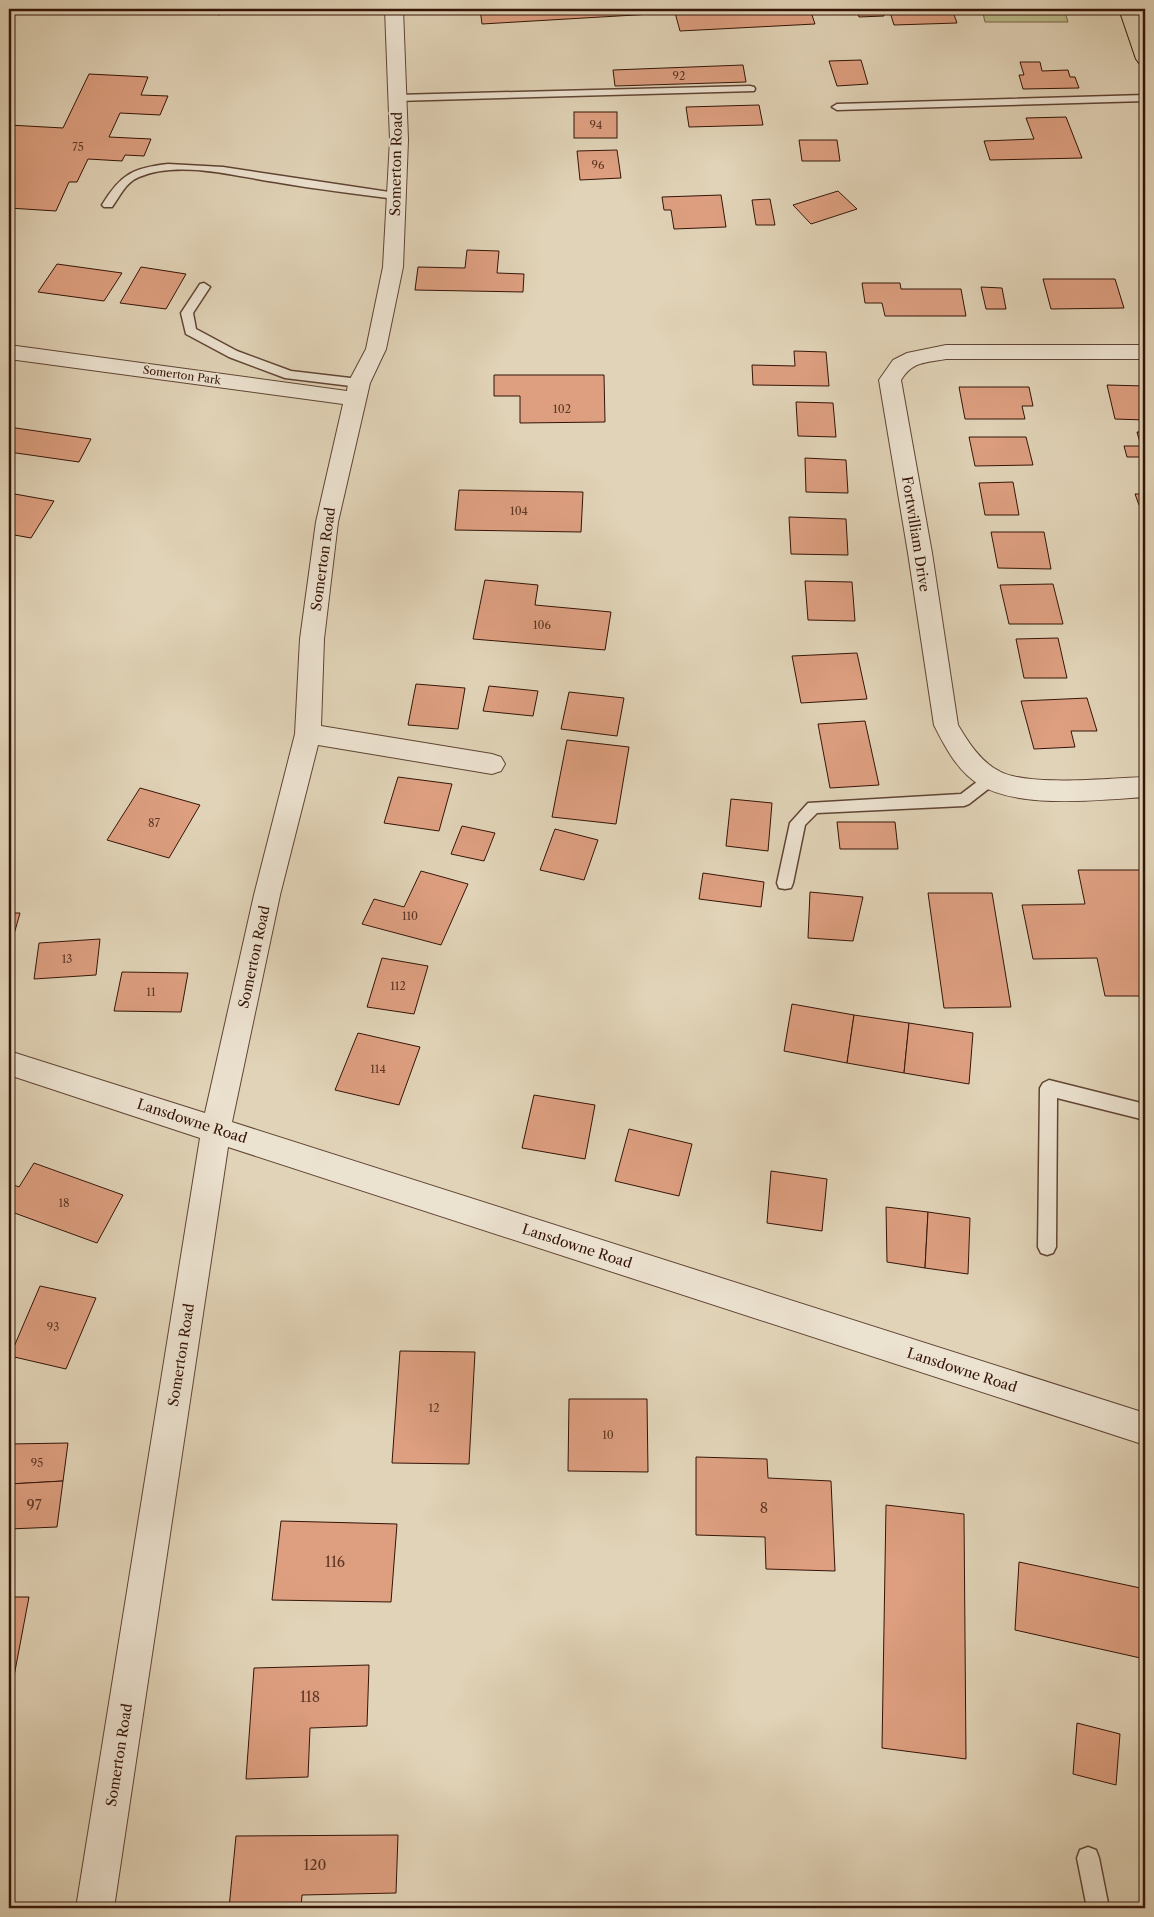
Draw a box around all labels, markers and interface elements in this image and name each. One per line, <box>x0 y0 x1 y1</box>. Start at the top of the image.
house number: 92 <box>673 69 685 83</box>
street label: Somerton Road <box>386 111 406 216</box>
house number: 94 <box>590 118 602 132</box>
house number: 75 <box>72 140 84 154</box>
house number: 96 <box>592 158 605 172</box>
street label: Somerton Park <box>142 363 223 387</box>
house number: 102 <box>553 402 571 416</box>
street label: Fortwilliam Drive <box>898 475 934 593</box>
house number: 104 <box>510 504 528 518</box>
street label: Somerton Road <box>307 506 339 612</box>
house number: 106 <box>533 618 552 632</box>
house number: 87 <box>148 816 161 830</box>
street label: Somerton Road <box>234 904 274 1010</box>
house number: 110 <box>402 909 418 923</box>
house number: 13 <box>62 952 72 966</box>
house number: 112 <box>390 979 406 993</box>
house number: 11 <box>146 985 156 999</box>
house number: 114 <box>370 1062 386 1076</box>
street label: Lansdowne Road <box>135 1095 250 1147</box>
house number: 18 <box>58 1196 70 1210</box>
street label: Lansdowne Road <box>520 1220 635 1272</box>
street label: Somerton Road <box>164 1302 198 1408</box>
house number: 93 <box>47 1320 59 1334</box>
street label: Lansdowne Road <box>905 1344 1020 1396</box>
house number: 12 <box>429 1401 439 1415</box>
house number: 10 <box>602 1428 614 1442</box>
house number: 95 <box>31 1456 43 1470</box>
house number: 97 <box>26 1496 42 1514</box>
house number: 8 <box>760 1499 768 1517</box>
house number: 116 <box>325 1553 345 1571</box>
house number: 118 <box>300 1688 320 1706</box>
street label: Somerton Road <box>102 1702 136 1808</box>
house number: 120 <box>304 1856 327 1874</box>

